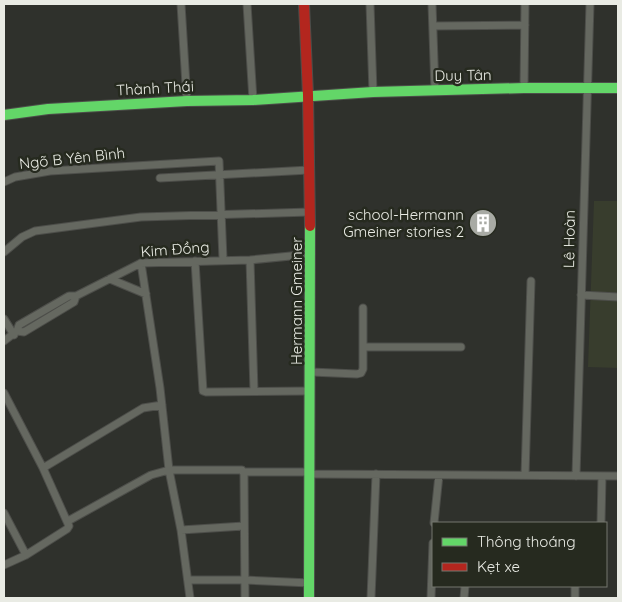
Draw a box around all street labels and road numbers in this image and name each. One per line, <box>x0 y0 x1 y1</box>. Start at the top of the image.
street label: Duy Tân <box>434 65 492 85</box>
street label: Thành Thái <box>116 76 194 100</box>
street label: Ngõ B Yên Bình <box>18 143 126 173</box>
street label: Lê Hoàn <box>559 210 579 268</box>
street label: Kim Đồng <box>140 237 210 261</box>
street label: Hermann Gmeiner <box>287 237 306 365</box>

